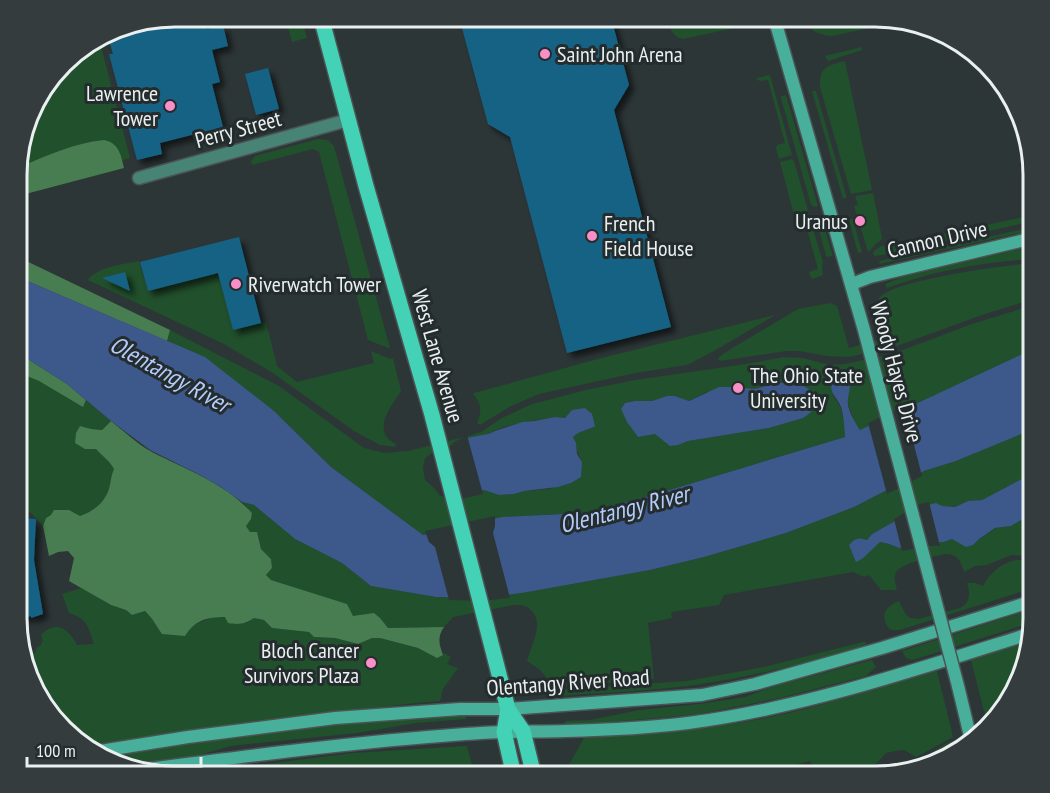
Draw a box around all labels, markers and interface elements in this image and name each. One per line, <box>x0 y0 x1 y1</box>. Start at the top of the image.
place label: Saint John Arena <box>557 40 683 68</box>
marker: Saint John Arena <box>538 47 552 61</box>
place label: Lawrence Tower <box>86 79 158 132</box>
marker: Lawrence Tower <box>163 99 177 113</box>
street label: Perry Street <box>192 104 284 154</box>
place label: Uranus <box>795 207 848 235</box>
place label: French Field House <box>604 209 694 262</box>
marker: Uranus <box>853 214 867 228</box>
street label: Cannon Drive <box>884 214 990 264</box>
marker: French Field House <box>585 229 599 243</box>
place label: Riverwatch Tower <box>248 270 381 298</box>
marker: Riverwatch Tower <box>229 277 243 291</box>
street label: West Lane Avenue <box>406 286 470 426</box>
street label: Woody Hayes Drive <box>865 298 929 446</box>
water label: Olentangy River <box>105 328 238 421</box>
place label: The Ohio State University <box>750 361 863 414</box>
marker: The Ohio State University <box>731 381 745 395</box>
water label: Olentangy River <box>556 477 695 540</box>
place label: Bloch Cancer Survivors Plaza <box>244 636 359 689</box>
marker: Bloch Cancer Survivors Plaza <box>364 656 378 670</box>
street label: Olentangy River Road <box>485 662 651 702</box>
scale bar <box>27 730 201 768</box>
text: 100 m <box>36 739 76 762</box>

